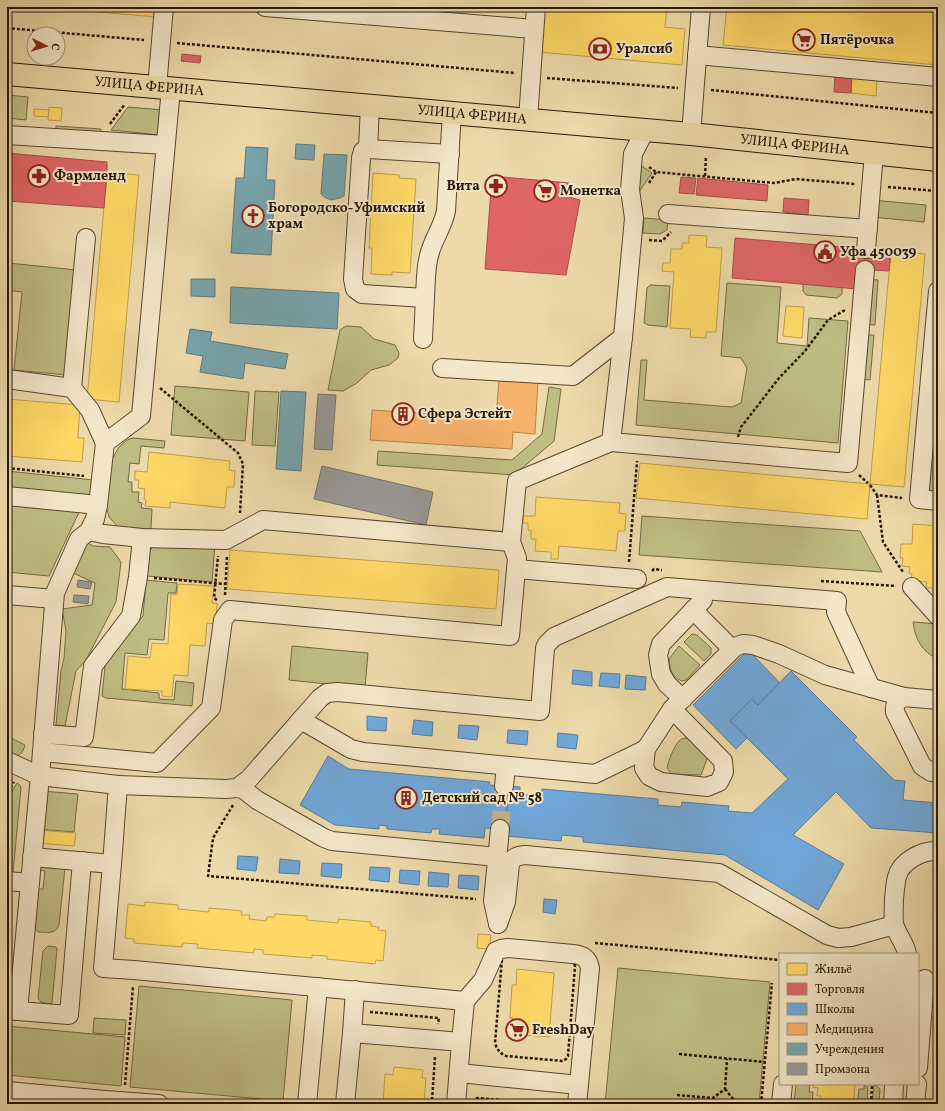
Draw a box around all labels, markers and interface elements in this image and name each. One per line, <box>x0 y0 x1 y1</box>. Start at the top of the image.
north arrow <box>26 26 66 66</box>
supermarket icon: Пятёрочка <box>791 27 817 53</box>
place label: Пятёрочка <box>820 31 895 50</box>
bank icon: Уралсиб <box>587 36 613 62</box>
place label: Уралсиб <box>616 40 673 59</box>
text: С <box>47 43 62 51</box>
street label: УЛИЦА ФЕРИНА <box>94 72 205 101</box>
street label: УЛИЦА ФЕРИНА <box>417 101 528 129</box>
street label: УЛИЦА ФЕРИНА <box>739 130 851 160</box>
pharmacy icon: Фармленд <box>26 163 52 189</box>
place label: Фармленд <box>54 167 126 186</box>
pharmacy icon: Вита <box>483 173 509 199</box>
place label: Вита <box>446 177 480 196</box>
supermarket icon: Монетка <box>532 178 558 204</box>
place label: Монетка <box>560 182 621 201</box>
place label: Богородско-Уфимский храм <box>268 199 425 234</box>
church icon: Богородско-Уфимский храм <box>240 203 266 229</box>
public building icon: Уфа 450039 <box>812 239 838 265</box>
place label: Уфа 450039 <box>840 243 917 262</box>
building icon: Сфера Эстейт <box>390 401 416 427</box>
place label: Сфера Эстейт <box>418 405 512 424</box>
building icon: Детский сад № 58 <box>393 785 419 811</box>
place label: Детский сад № 58 <box>422 789 542 808</box>
legend <box>779 953 919 1085</box>
text: Жильё <box>815 962 852 978</box>
text: Торговля <box>815 982 865 998</box>
text: Школы <box>815 1002 855 1018</box>
supermarket icon: FreshDay <box>504 1017 530 1043</box>
place label: FreshDay <box>532 1021 595 1040</box>
text: Медицина <box>815 1022 874 1038</box>
text: Учреждения <box>815 1042 884 1058</box>
text: Промзона <box>815 1062 870 1078</box>

